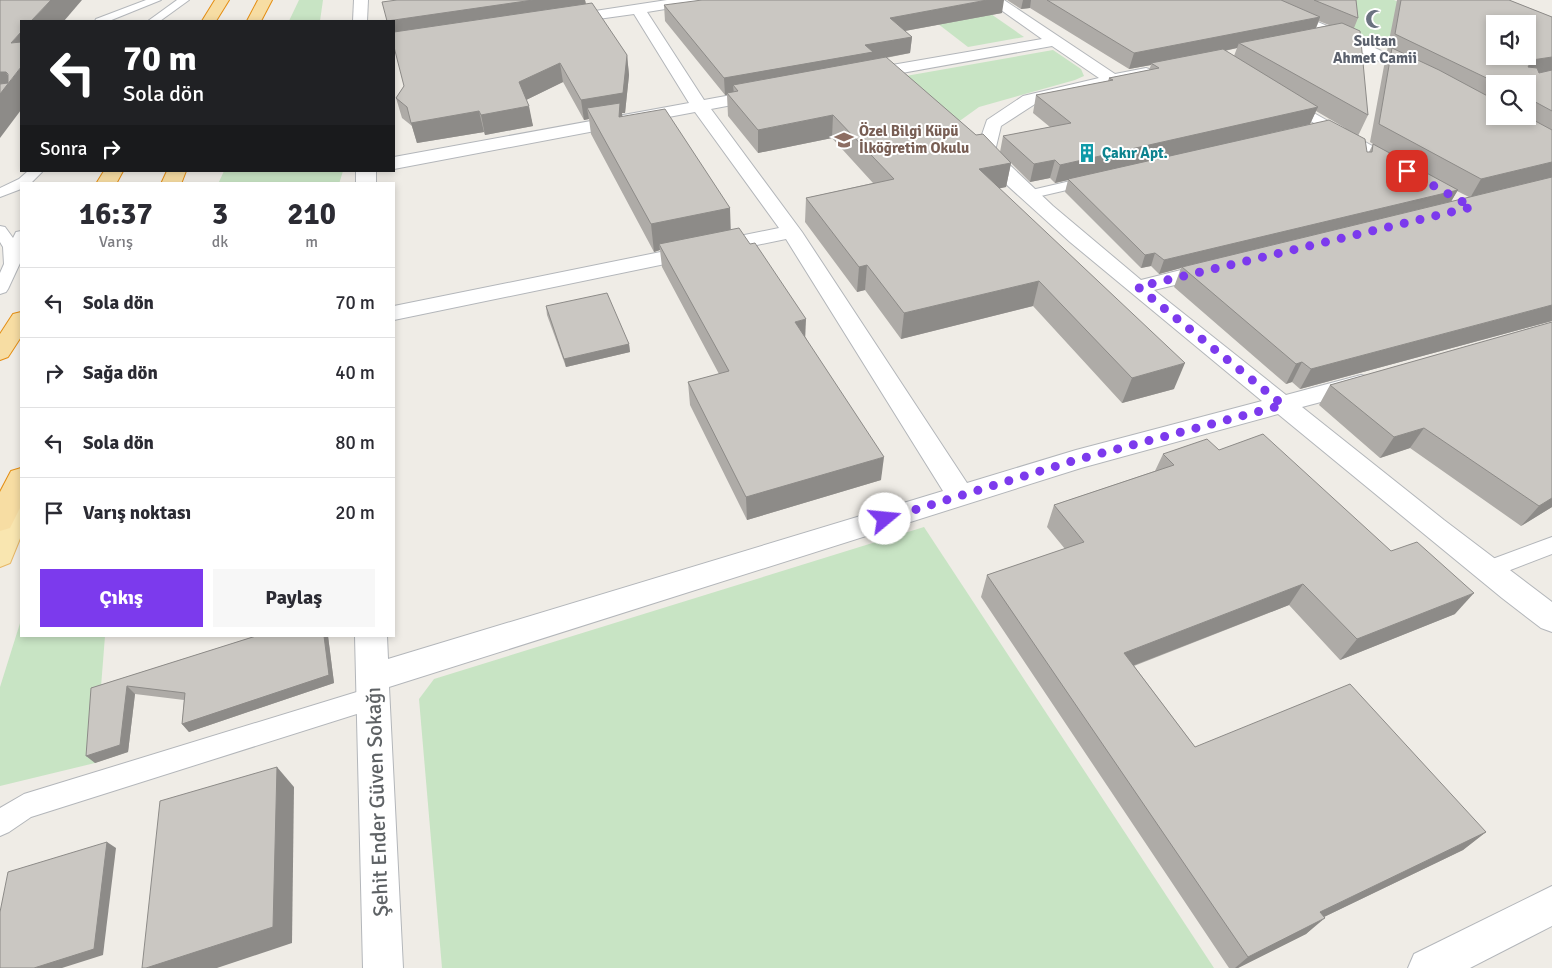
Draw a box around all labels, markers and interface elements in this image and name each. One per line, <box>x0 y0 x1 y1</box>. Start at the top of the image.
mosque icon: Sultan Ahmet Camii <box>1364 8 1386 30</box>
map controls <box>1486 15 1536 125</box>
button: sound <box>1486 15 1536 65</box>
place label: Sultan Ahmet Camii <box>1333 32 1417 67</box>
text: 70 m <box>123 37 197 80</box>
icon: left <box>40 40 105 105</box>
button: search <box>1486 75 1536 125</box>
text: Sola dön <box>123 80 204 107</box>
place label: Özel Bilgi Küpü İlköğretim Okulu <box>859 122 969 157</box>
school or university icon: Özel Bilgi Küpü İlköğretim Okulu <box>833 129 855 151</box>
icon: right <box>97 135 125 163</box>
text: Sonra <box>40 137 87 161</box>
building icon: Çakır Apt. <box>1076 142 1098 164</box>
place label: Çakır Apt. <box>1102 144 1168 162</box>
pin <box>1386 150 1428 192</box>
icon: arrive <box>1393 157 1421 185</box>
text: 16:37 <box>79 196 153 233</box>
text: 3 <box>212 196 228 233</box>
text: 210 <box>287 196 336 233</box>
text: Varış <box>99 232 133 252</box>
text: dk <box>212 232 228 252</box>
text: m <box>305 232 318 252</box>
icon: left <box>40 289 68 317</box>
text: Sola dön <box>83 291 154 315</box>
text: 70 m <box>335 291 375 315</box>
icon: right <box>40 359 68 387</box>
text: Sağa dön <box>83 361 158 385</box>
text: 40 m <box>335 361 375 385</box>
icon: left <box>40 429 68 457</box>
text: Sola dön <box>83 431 154 455</box>
text: 80 m <box>335 431 375 455</box>
position arrow <box>858 492 910 544</box>
icon: arrive <box>40 499 68 527</box>
text: Varış noktası <box>83 501 191 525</box>
text: 20 m <box>335 501 375 525</box>
button: Çıkış <box>40 569 203 627</box>
button: Paylaş <box>213 569 375 627</box>
street label: Şehit Ender Güven Sokağı <box>360 687 394 917</box>

